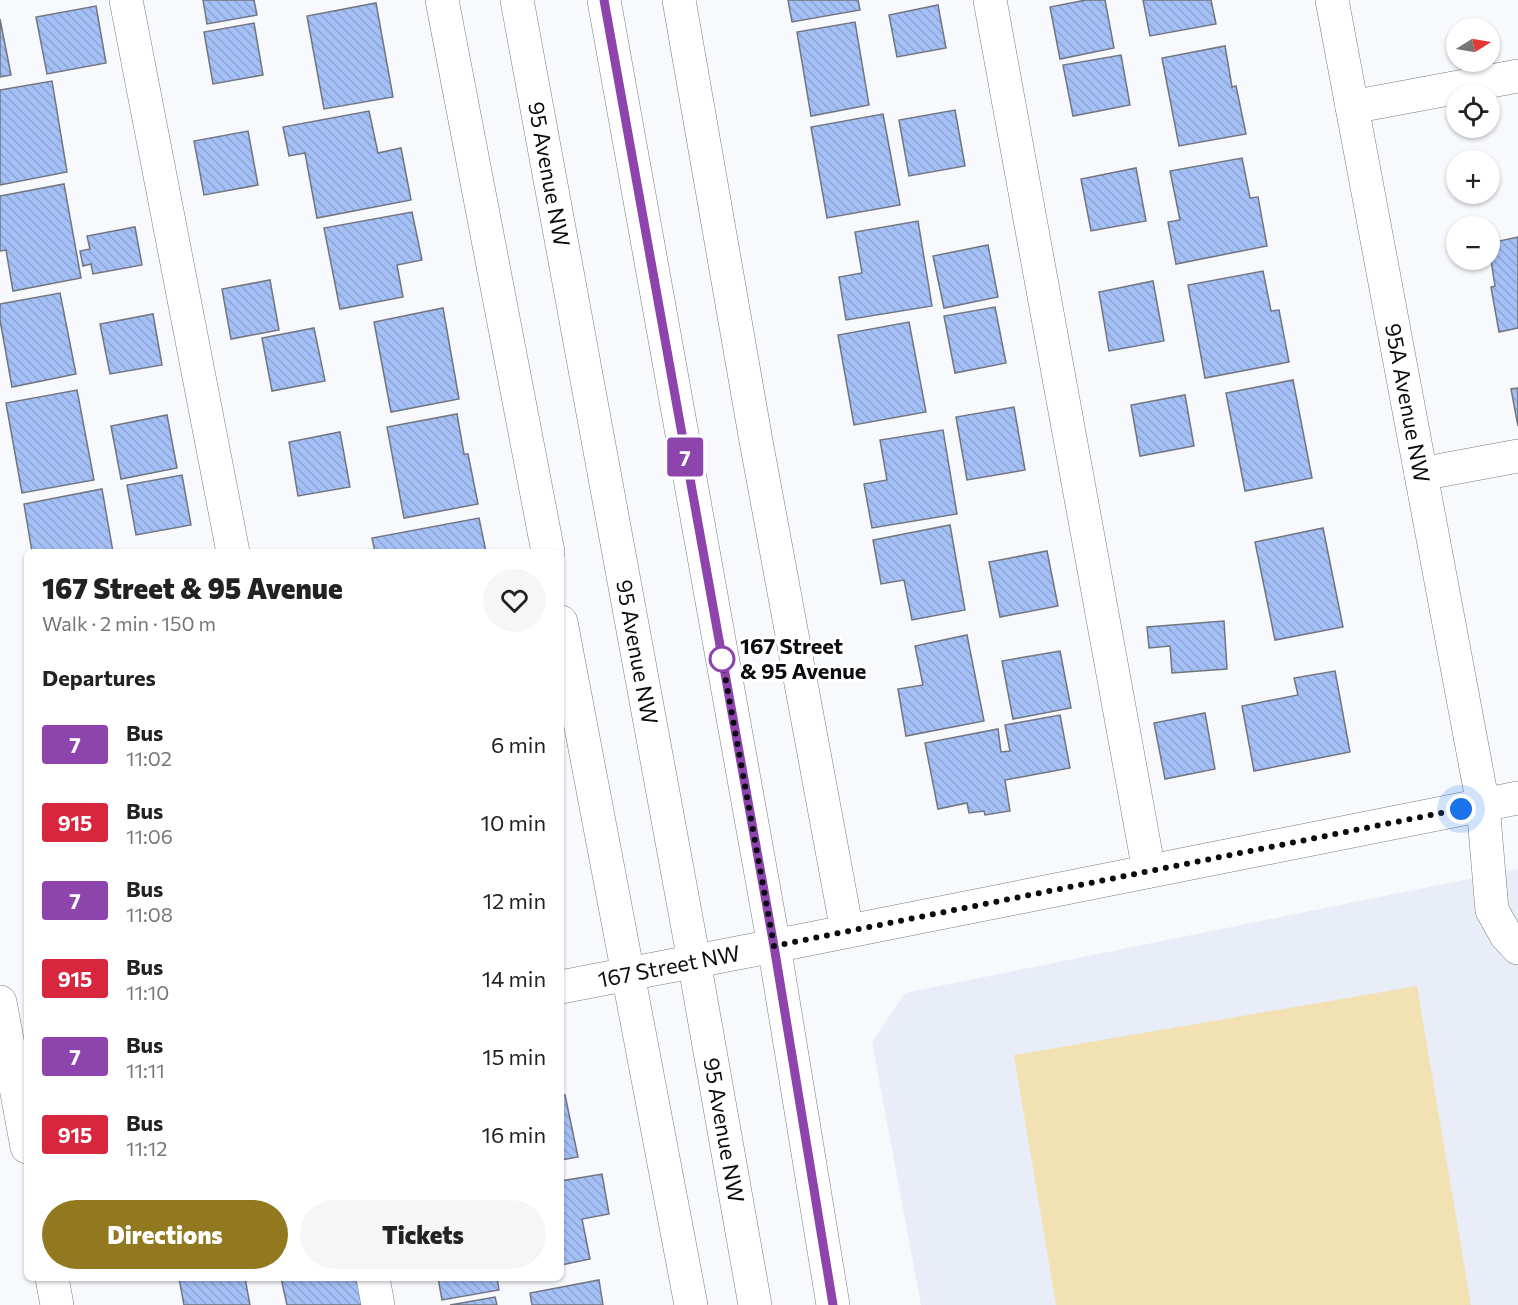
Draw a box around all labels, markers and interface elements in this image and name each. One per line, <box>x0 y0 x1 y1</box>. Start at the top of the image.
north arrow <box>1446 18 1500 72</box>
map controls <box>1446 18 1500 270</box>
button: locate <box>1446 84 1500 138</box>
street label: 95 Avenue NW <box>523 99 576 249</box>
button: + <box>1446 150 1500 204</box>
button: − <box>1446 216 1500 270</box>
street label: 95A Avenue NW <box>1380 321 1436 485</box>
line badge: 7 <box>666 438 704 476</box>
text: 7 <box>679 445 691 470</box>
button: heart <box>483 569 546 632</box>
text: 167 Street & 95 Avenue <box>42 571 343 605</box>
street label: 95 Avenue NW <box>611 577 664 727</box>
text: Walk · 2 min · 150 m <box>42 611 216 635</box>
place label: 167 Street & 95 Avenue <box>740 632 866 684</box>
marker: 167 Street & 95 Avenue <box>709 646 735 672</box>
text: Departures <box>42 664 156 691</box>
text: Bus <box>126 719 163 746</box>
text: 6 min <box>491 731 546 758</box>
text: 7 <box>69 732 81 757</box>
text: 11:02 <box>126 746 172 770</box>
your location <box>1446 794 1476 824</box>
text: Bus <box>126 797 163 824</box>
text: 10 min <box>481 809 546 836</box>
text: 915 <box>58 810 92 835</box>
text: 11:06 <box>126 824 173 848</box>
text: Bus <box>126 875 163 902</box>
text: 12 min <box>483 887 546 914</box>
text: 7 <box>69 888 81 913</box>
text: 11:08 <box>126 902 173 926</box>
street label: 167 Street NW <box>596 939 742 993</box>
text: Bus <box>126 953 163 980</box>
text: 14 min <box>482 965 546 992</box>
text: 915 <box>58 966 92 991</box>
text: 11:10 <box>126 980 169 1004</box>
text: Bus <box>126 1031 163 1058</box>
text: 15 min <box>482 1043 546 1070</box>
text: 7 <box>69 1044 81 1069</box>
street label: 95 Avenue NW <box>698 1055 751 1205</box>
text: 11:11 <box>126 1058 165 1082</box>
text: Bus <box>126 1109 163 1136</box>
text: 16 min <box>482 1121 546 1148</box>
text: 915 <box>58 1122 92 1147</box>
text: 11:12 <box>126 1136 167 1160</box>
button: Directions <box>42 1200 288 1269</box>
button: Tickets <box>300 1200 546 1269</box>

